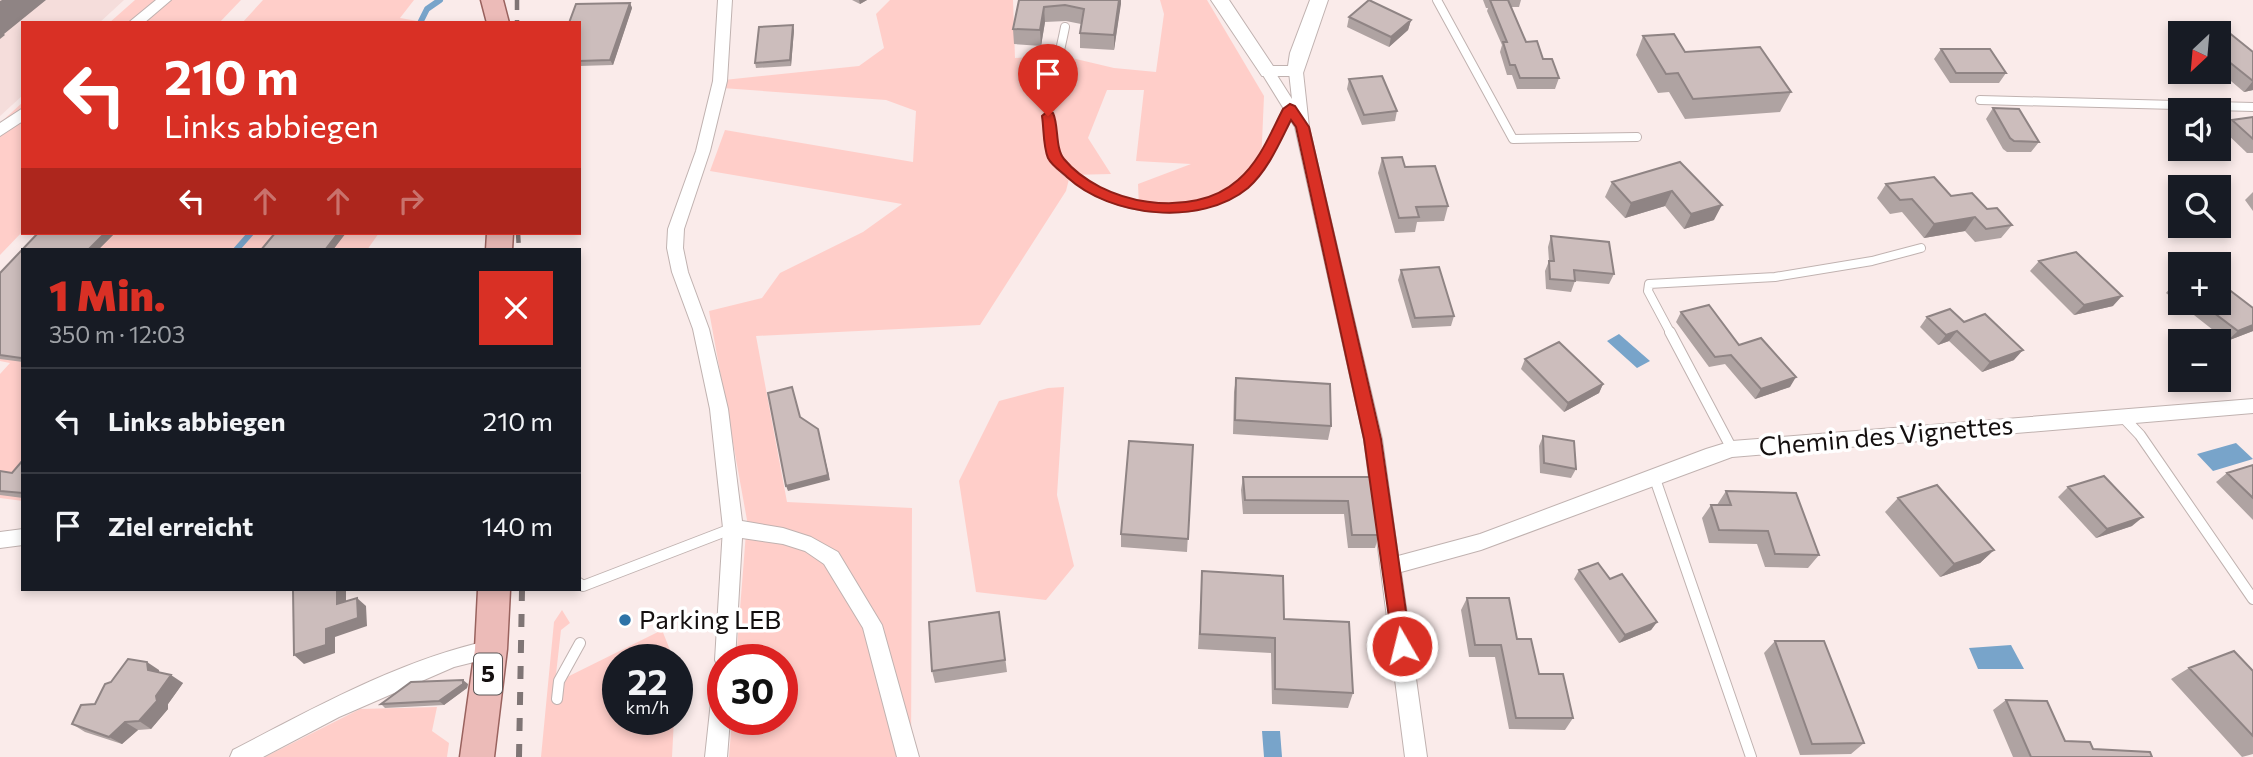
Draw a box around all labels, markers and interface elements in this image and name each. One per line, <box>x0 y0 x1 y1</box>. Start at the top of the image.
north arrow <box>2168 21 2231 84</box>
map controls <box>2168 21 2231 392</box>
pin <box>1018 44 1078 116</box>
text: 210 m <box>164 45 299 105</box>
icon: left <box>49 49 140 140</box>
icon: arrive <box>1029 55 1067 93</box>
button: sound <box>2168 98 2231 161</box>
text: Links abbiegen <box>164 105 379 145</box>
button: search <box>2168 175 2231 238</box>
icon: left <box>173 182 211 220</box>
icon: ahead <box>246 182 284 220</box>
icon: ahead <box>319 182 357 220</box>
icon: right <box>392 182 430 220</box>
button: + <box>2168 252 2231 315</box>
text: 1 Min. <box>49 268 166 320</box>
button: close <box>479 271 553 345</box>
text: 350 m · 12:03 <box>49 320 185 348</box>
button: − <box>2168 329 2231 392</box>
icon: left <box>49 402 87 440</box>
text: Links abbiegen <box>108 405 286 436</box>
text: 210 m <box>483 405 553 436</box>
street label: Chemin des Vignettes <box>1758 408 2014 461</box>
icon: arrive <box>49 507 87 545</box>
text: Ziel erreicht <box>108 510 253 541</box>
text: 140 m <box>482 510 553 541</box>
place label: Parking LEB <box>639 603 781 634</box>
position arrow <box>1365 609 1439 683</box>
marker: Parking LEB <box>617 612 633 628</box>
speed limit sign: 30 <box>707 644 798 735</box>
road number: 5 <box>474 654 502 694</box>
text: 22 <box>628 659 667 702</box>
text: km/h <box>626 696 669 718</box>

